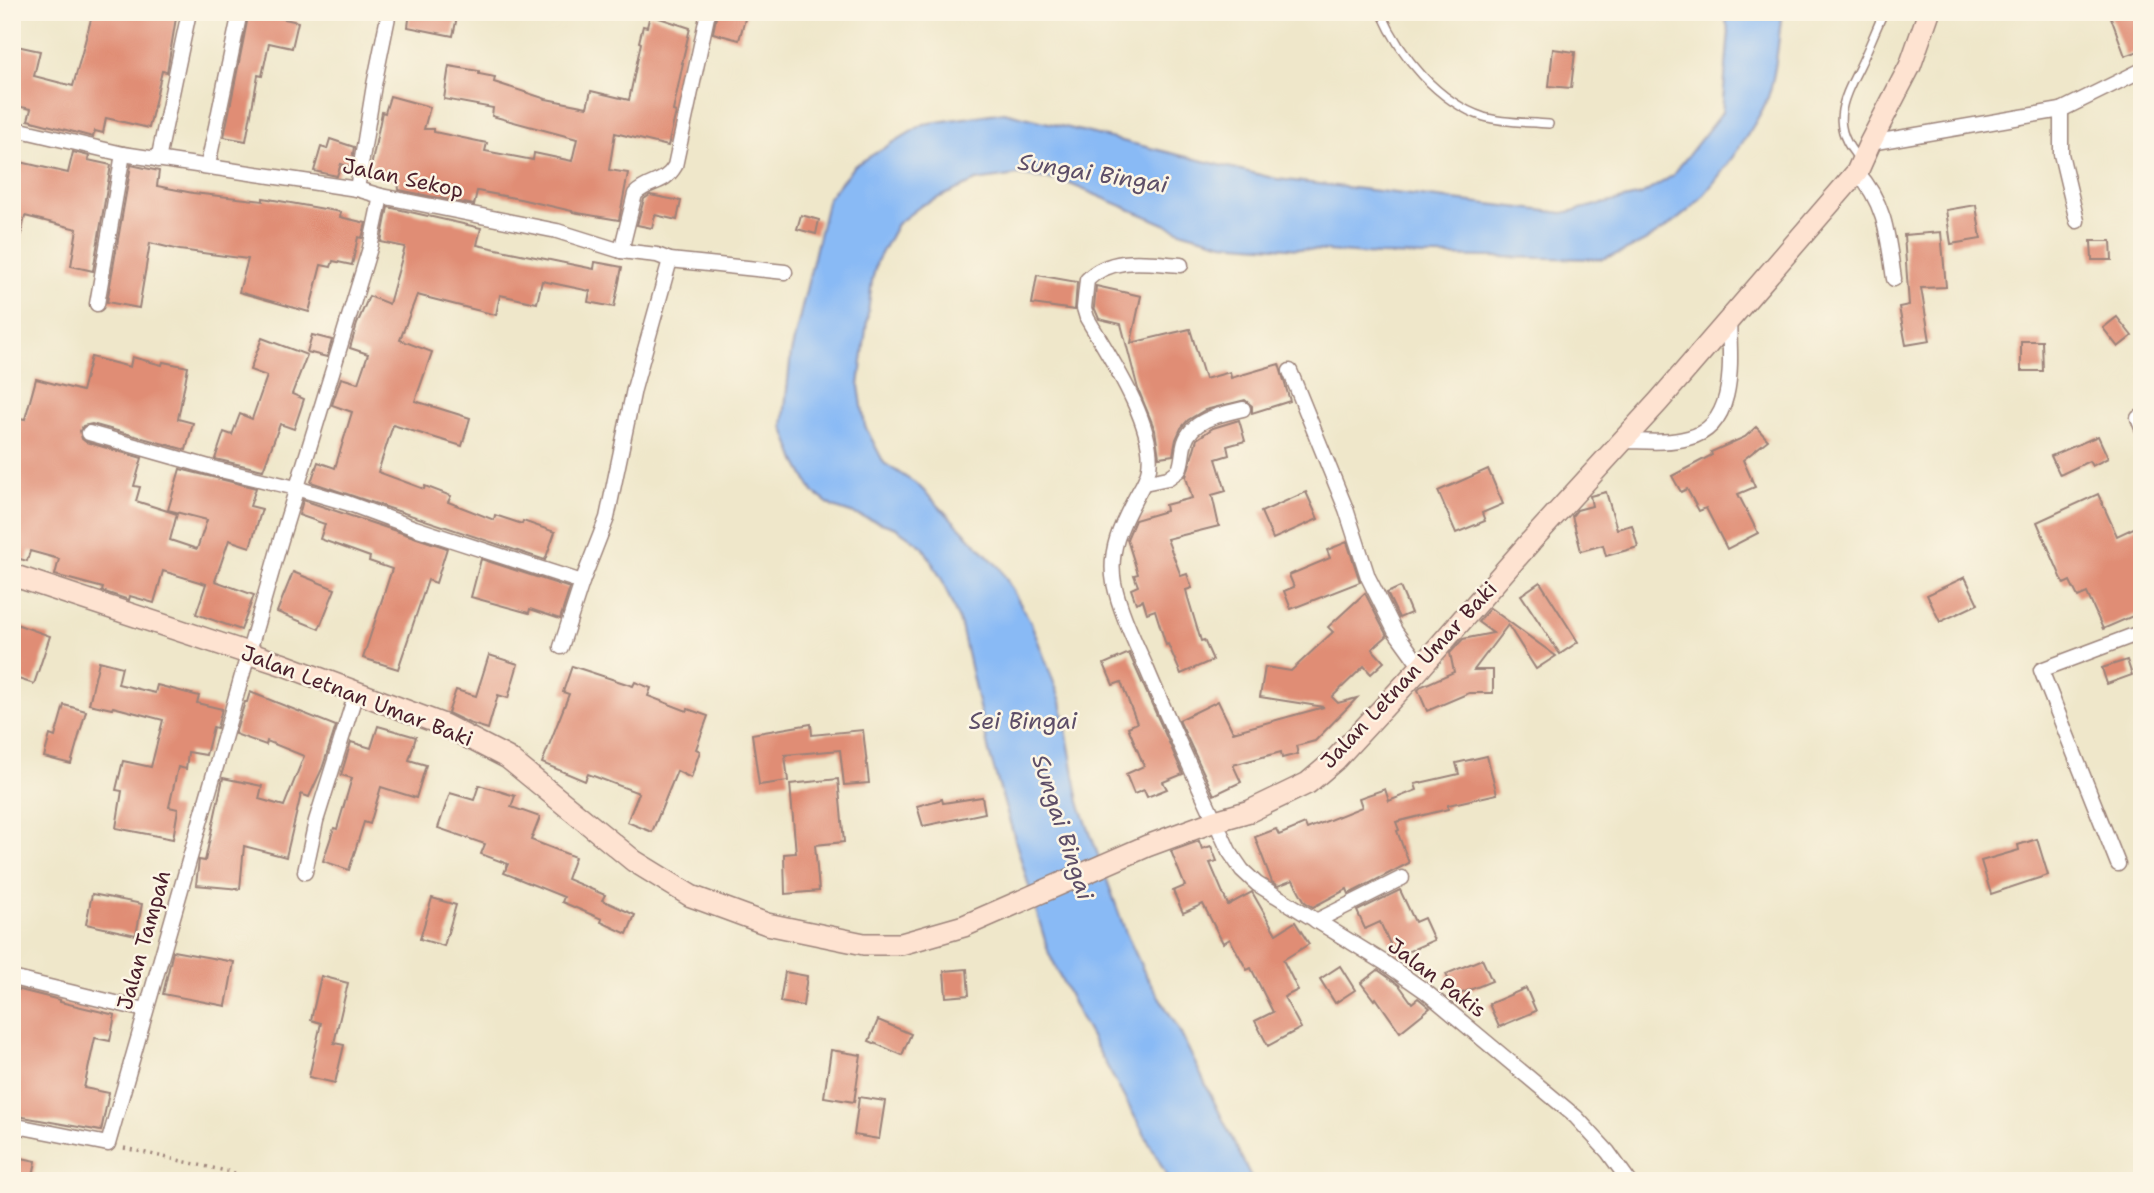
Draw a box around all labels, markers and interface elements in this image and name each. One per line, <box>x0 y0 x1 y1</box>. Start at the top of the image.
water label: Sungai Bingai <box>1016 146 1170 200</box>
street label: Jalan Sekop <box>340 151 466 205</box>
street label: Jalan Letnan Umar Baki <box>1315 575 1503 775</box>
street label: Jalan Letnan Umar Baki <box>237 639 477 753</box>
water label: Sei Bingai <box>969 706 1078 736</box>
water label: Sungai Bingai <box>1025 750 1101 904</box>
street label: Jalan Tampah <box>111 867 177 1013</box>
street label: Jalan Pakis <box>1382 932 1492 1024</box>

